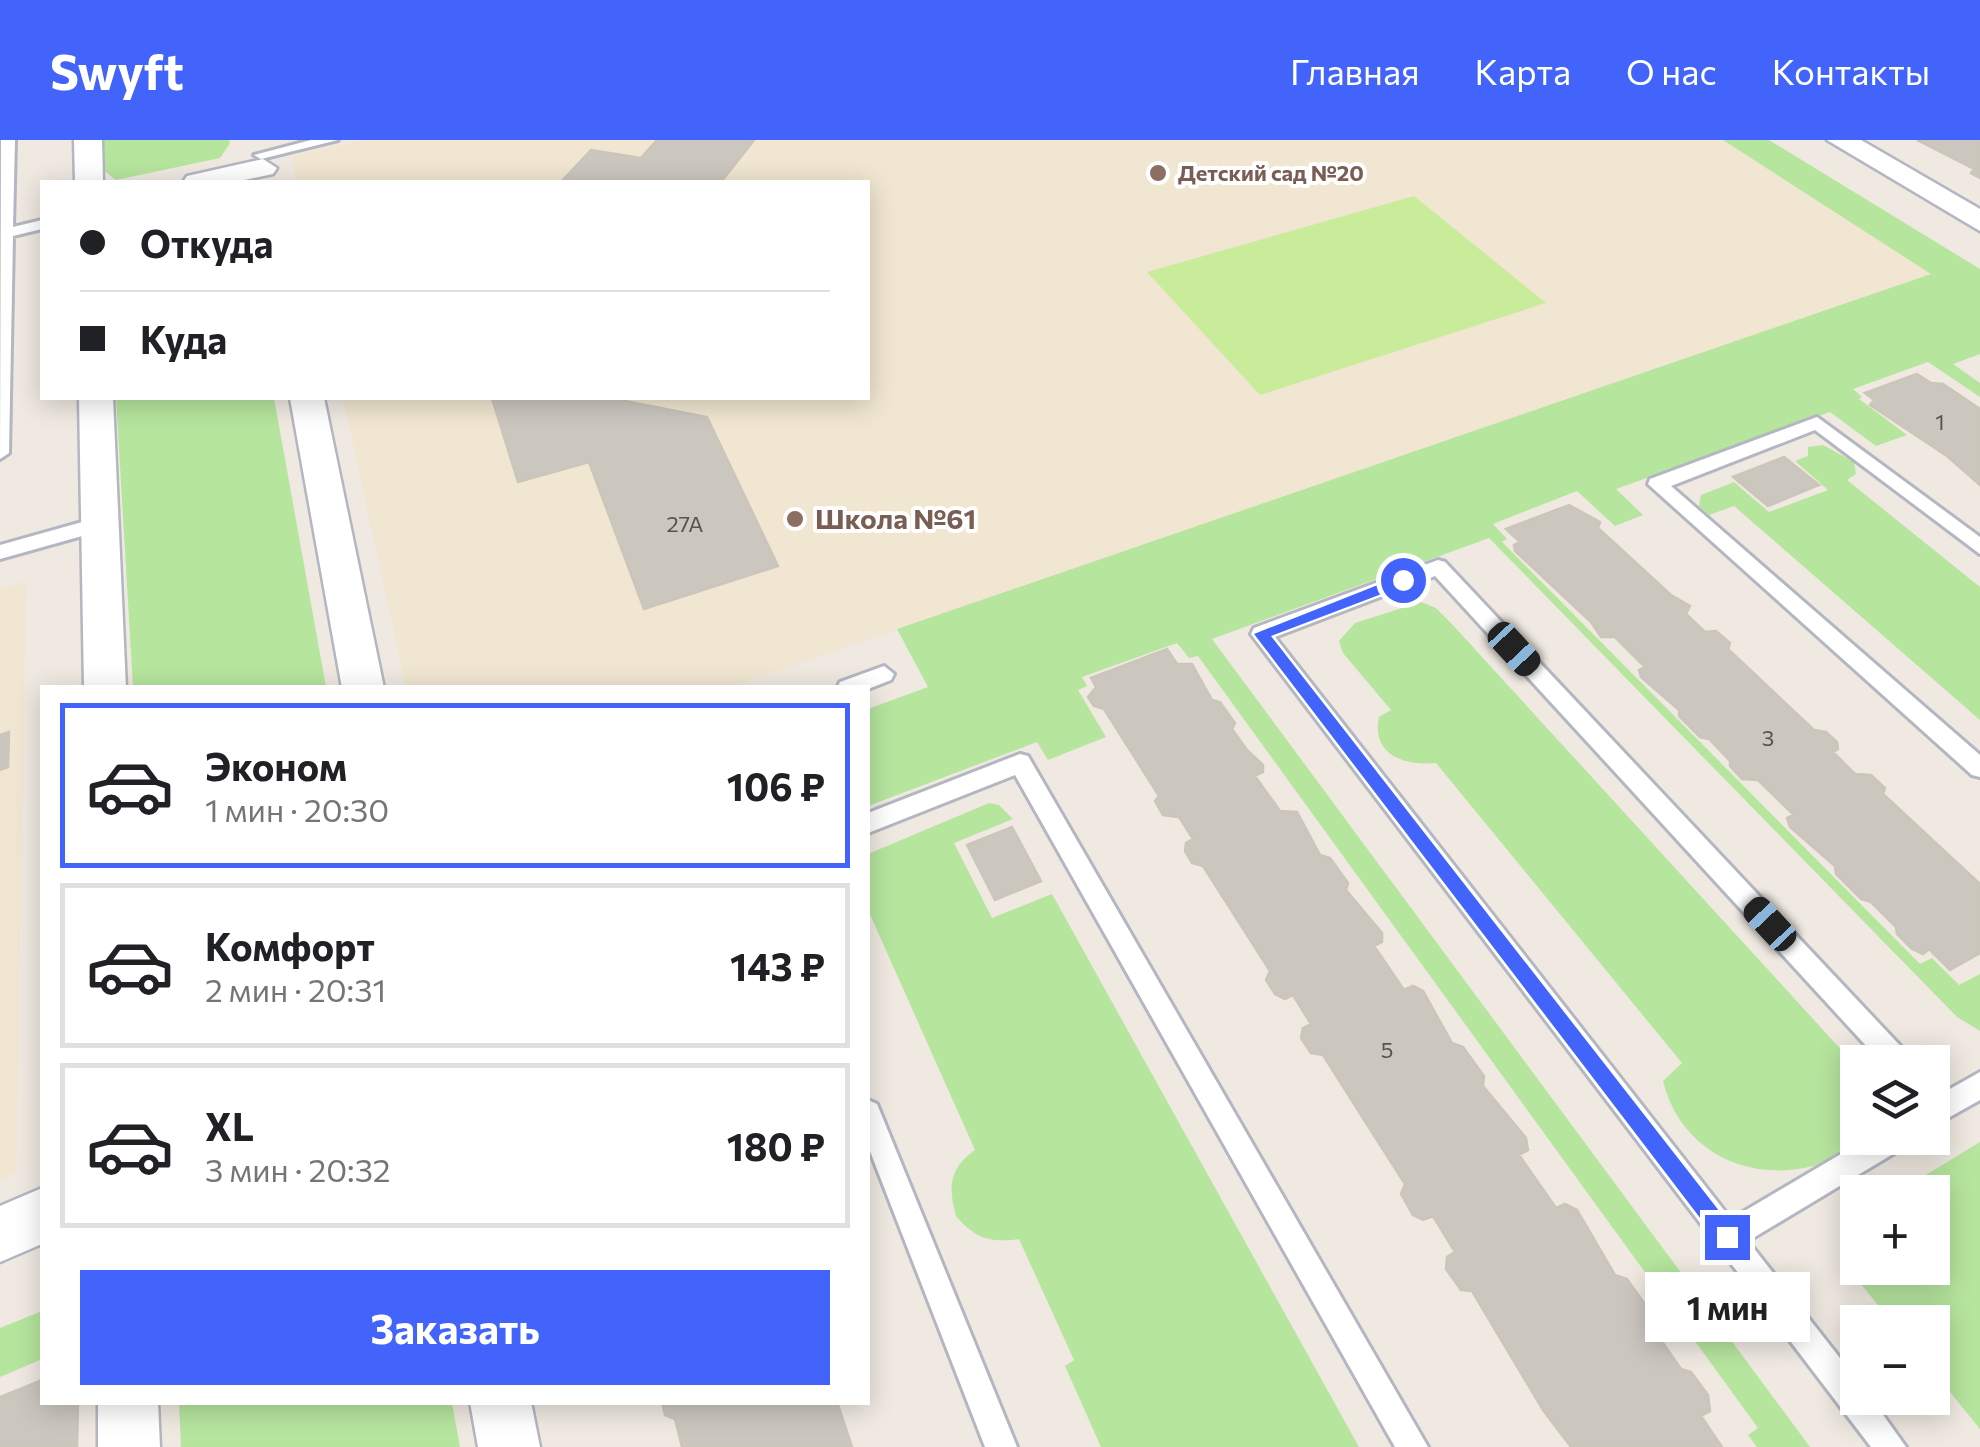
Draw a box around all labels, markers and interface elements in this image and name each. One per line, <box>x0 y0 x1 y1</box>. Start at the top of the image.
text: Swyft <box>50 41 184 100</box>
text: Главная <box>1290 49 1420 92</box>
text: Карта <box>1475 49 1571 92</box>
text: О нас <box>1626 49 1717 92</box>
text: Контакты <box>1772 49 1930 92</box>
place label: Детский сад №20 <box>1178 159 1364 186</box>
marker: Детский сад №20 <box>1147 162 1169 184</box>
text: Откуда <box>140 219 273 266</box>
text: Куда <box>140 315 227 362</box>
house number: 1 <box>1935 408 1945 435</box>
place label: Школа №61 <box>815 501 976 535</box>
marker: Школа №61 <box>784 508 806 530</box>
house number: 27А <box>666 510 704 537</box>
route start <box>1381 558 1426 603</box>
car <box>1483 617 1545 681</box>
house number: 3 <box>1762 724 1774 751</box>
icon: car <box>85 741 175 831</box>
text: Эконом <box>205 742 347 789</box>
text: 106 ₽ <box>727 762 825 809</box>
text: 1 мин · 20:30 <box>205 789 389 829</box>
car <box>1739 892 1801 956</box>
icon: car <box>85 921 175 1011</box>
text: Комфорт <box>205 922 375 969</box>
text: 143 ₽ <box>730 942 825 989</box>
text: 2 мин · 20:31 <box>205 969 386 1009</box>
house number: 5 <box>1381 1036 1393 1063</box>
map controls <box>1840 1045 1950 1415</box>
button: layers <box>1840 1045 1950 1155</box>
icon: car <box>85 1101 175 1191</box>
text: XL <box>205 1102 254 1149</box>
text: 180 ₽ <box>727 1122 825 1169</box>
text: 3 мин · 20:32 <box>205 1149 391 1189</box>
button: + <box>1840 1175 1950 1285</box>
route end <box>1705 1215 1750 1260</box>
button: Заказать <box>80 1270 830 1385</box>
callout: 1 мин <box>1644 1272 1810 1342</box>
text: 1 мин <box>1687 1287 1768 1327</box>
button: − <box>1840 1305 1950 1415</box>

